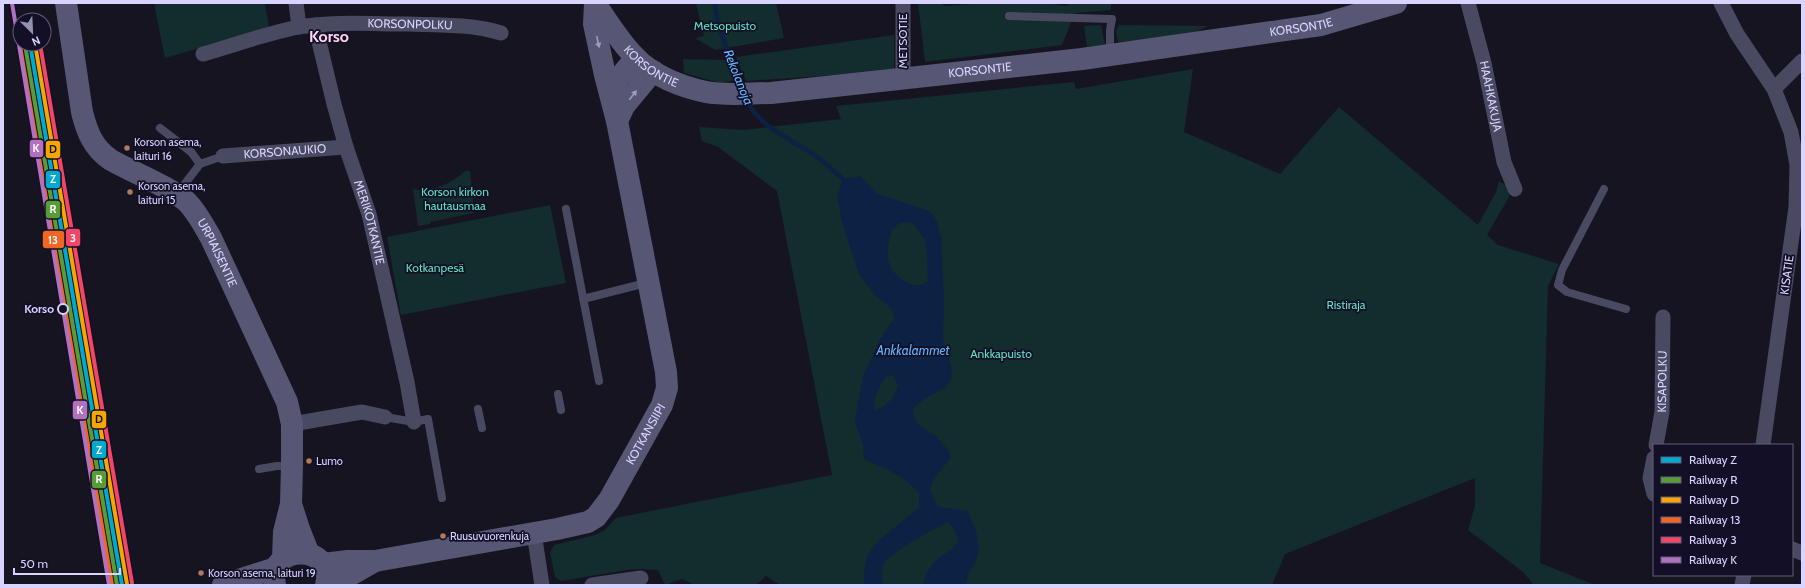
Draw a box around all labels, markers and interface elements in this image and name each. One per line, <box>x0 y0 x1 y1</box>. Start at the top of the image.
north arrow <box>12 12 52 52</box>
street label: METSOTIE <box>895 13 910 68</box>
street label: KORSONTIE <box>1269 14 1335 39</box>
street label: KORSONPOLKU <box>367 15 453 32</box>
park label: Metsopuisto <box>694 18 757 33</box>
district label: Korso <box>309 27 349 46</box>
text: N <box>30 33 42 49</box>
one-way arrow <box>595 36 601 48</box>
street label: KORSONTIE <box>621 42 681 90</box>
water label: Rekolanoja <box>720 47 757 107</box>
street label: KORSONTIE <box>947 59 1013 81</box>
street label: HAAHKAKUJA <box>1477 59 1506 133</box>
one-way arrow <box>629 89 637 100</box>
place label: Korson asema, laituri 16 <box>134 135 201 163</box>
line badge: K <box>29 139 44 158</box>
line badge: D <box>45 140 61 159</box>
street label: KORSONAUKIO <box>243 140 327 161</box>
text: K <box>33 141 40 155</box>
text: D <box>49 142 57 156</box>
marker: Korson asema, laituri 16 <box>122 143 132 153</box>
line badge: Z <box>45 170 61 189</box>
text: Z <box>50 172 56 186</box>
street label: MERIKOTKANTIE <box>351 178 388 267</box>
place label: Korson asema, laituri 15 <box>138 179 205 207</box>
park label: Korson kirkon hautausmaa <box>421 184 489 213</box>
marker: Korson asema, laituri 15 <box>125 187 135 197</box>
line badge: R <box>45 200 61 219</box>
text: R <box>50 202 57 216</box>
street label: URPIAISENTIE <box>194 215 241 290</box>
line badge: 3 <box>65 228 81 247</box>
line badge: 13 <box>42 230 65 249</box>
text: 3 <box>70 231 76 245</box>
text: 13 <box>48 233 58 247</box>
street label: KISATIE <box>1776 254 1797 296</box>
park label: Kotkanpesä <box>406 260 464 275</box>
park label: Ristiraja <box>1326 297 1366 312</box>
place label: Korso <box>24 301 54 316</box>
marker: Korso <box>57 303 69 315</box>
water label: Ankkalammet <box>876 342 951 358</box>
park label: Ankkapuisto <box>970 346 1032 361</box>
street label: KISAPOLKU <box>1654 350 1670 413</box>
line badge: K <box>72 400 88 420</box>
street label: KOTKANSIIPI <box>622 401 668 467</box>
text: K <box>77 403 84 417</box>
line badge: D <box>91 410 107 429</box>
text: D <box>95 412 103 426</box>
line badge: Z <box>91 440 107 459</box>
text: Z <box>96 443 102 457</box>
legend <box>1653 444 1793 576</box>
text: Railway Z <box>1689 452 1737 467</box>
place label: Lumo <box>316 454 343 468</box>
marker: Lumo <box>304 456 314 466</box>
line badge: R <box>91 470 107 489</box>
text: R <box>96 472 103 486</box>
text: Railway R <box>1689 472 1738 487</box>
text: Railway D <box>1689 492 1739 507</box>
text: Railway 13 <box>1689 512 1741 527</box>
place label: Ruusuvuorenkuja <box>450 529 530 543</box>
marker: Ruusuvuorenkuja <box>438 531 448 541</box>
text: Railway 3 <box>1689 532 1737 547</box>
scale bar <box>14 550 120 576</box>
text: Railway K <box>1689 552 1737 567</box>
text: 50 m <box>20 556 48 571</box>
place label: Korson asema, laituri 19 <box>208 566 316 580</box>
marker: Korson asema, laituri 19 <box>196 568 206 578</box>

